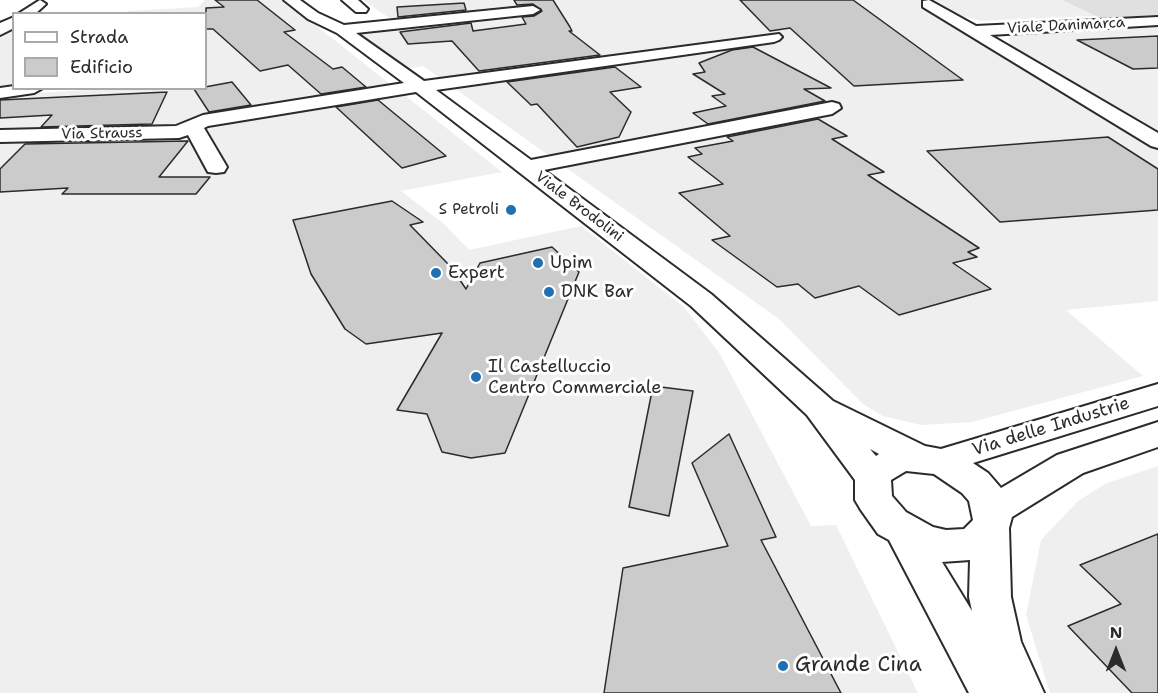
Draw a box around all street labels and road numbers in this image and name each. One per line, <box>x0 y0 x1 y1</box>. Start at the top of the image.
street label: Viale Danimarca <box>1006 14 1126 38</box>
street label: Via Strauss <box>61 124 143 144</box>
street label: Viale Brodolini <box>531 168 627 246</box>
street label: Via delle Industrie <box>970 393 1132 461</box>

